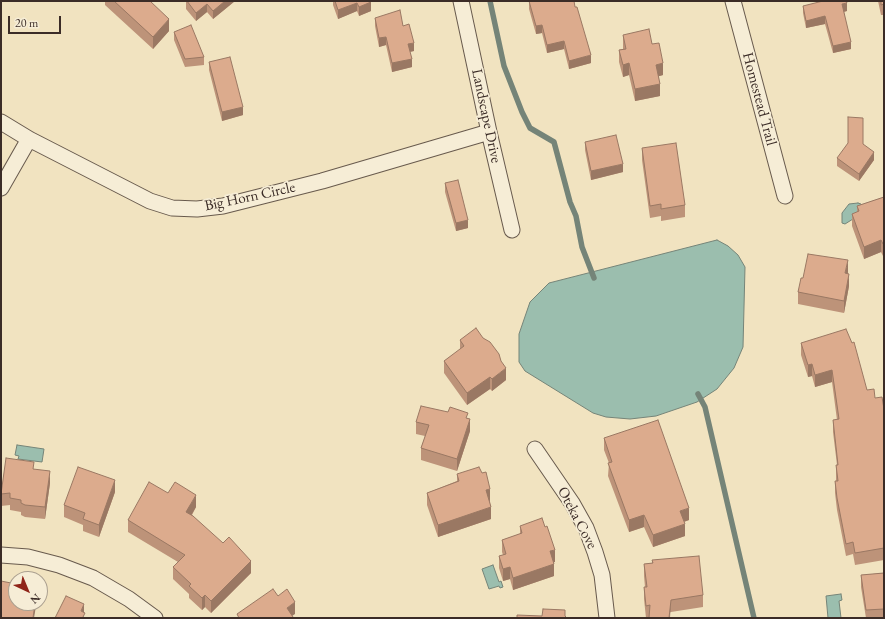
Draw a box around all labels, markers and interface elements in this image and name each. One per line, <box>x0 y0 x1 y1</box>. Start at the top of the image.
scale bar <box>10 8 63 34</box>
text: 20 m <box>15 15 38 31</box>
street label: Homestead Trail <box>738 50 780 148</box>
street label: Landscape Drive <box>467 67 505 165</box>
street label: Big Horn Circle <box>203 179 297 215</box>
street label: Oteka Cove <box>553 484 601 552</box>
north arrow <box>8 571 48 611</box>
text: N <box>28 591 44 607</box>

